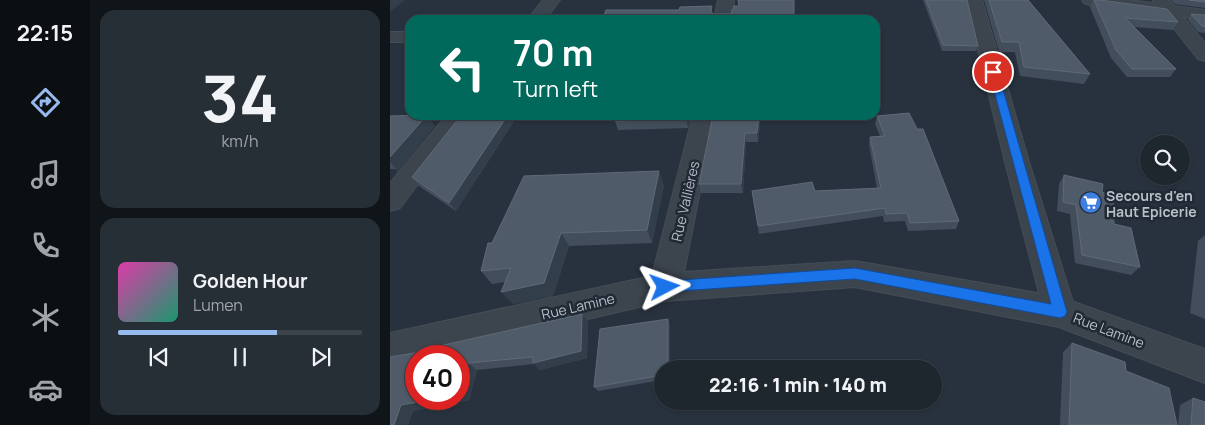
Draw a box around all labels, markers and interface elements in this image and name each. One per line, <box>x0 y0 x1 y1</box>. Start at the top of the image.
text: 22:15 <box>17 18 73 48</box>
text: 70 m <box>513 29 593 77</box>
icon: left <box>430 35 495 100</box>
pin <box>972 51 1014 93</box>
text: 34 <box>201 53 279 142</box>
icon: arrive <box>979 58 1007 86</box>
text: Turn left <box>513 74 598 104</box>
icon: directions <box>28 85 63 120</box>
text: km/h <box>221 130 259 152</box>
map controls <box>1140 135 1190 185</box>
button: search <box>1140 135 1190 185</box>
icon: music <box>28 157 63 192</box>
street label: Rue Vallières <box>667 159 703 243</box>
place label: Secours d'en Haut Epicerie <box>1106 186 1197 221</box>
supermarket icon: Secours d'en Haut Epicerie <box>1078 191 1102 215</box>
icon: phone <box>28 228 63 263</box>
position arrow <box>638 260 690 312</box>
text: Golden Hour <box>193 268 307 294</box>
street label: Rue Lamine <box>539 288 617 324</box>
text: Lumen <box>193 294 243 316</box>
icon: climate <box>28 300 63 335</box>
street label: Rue Lamine <box>1071 308 1147 352</box>
icon: previous <box>145 343 173 371</box>
icon: pause <box>226 343 254 371</box>
icon: next <box>307 343 335 371</box>
speed limit sign: 40 <box>405 345 470 410</box>
icon: car <box>28 372 63 407</box>
text: 22:16 · 1 min · 140 m <box>709 372 887 398</box>

